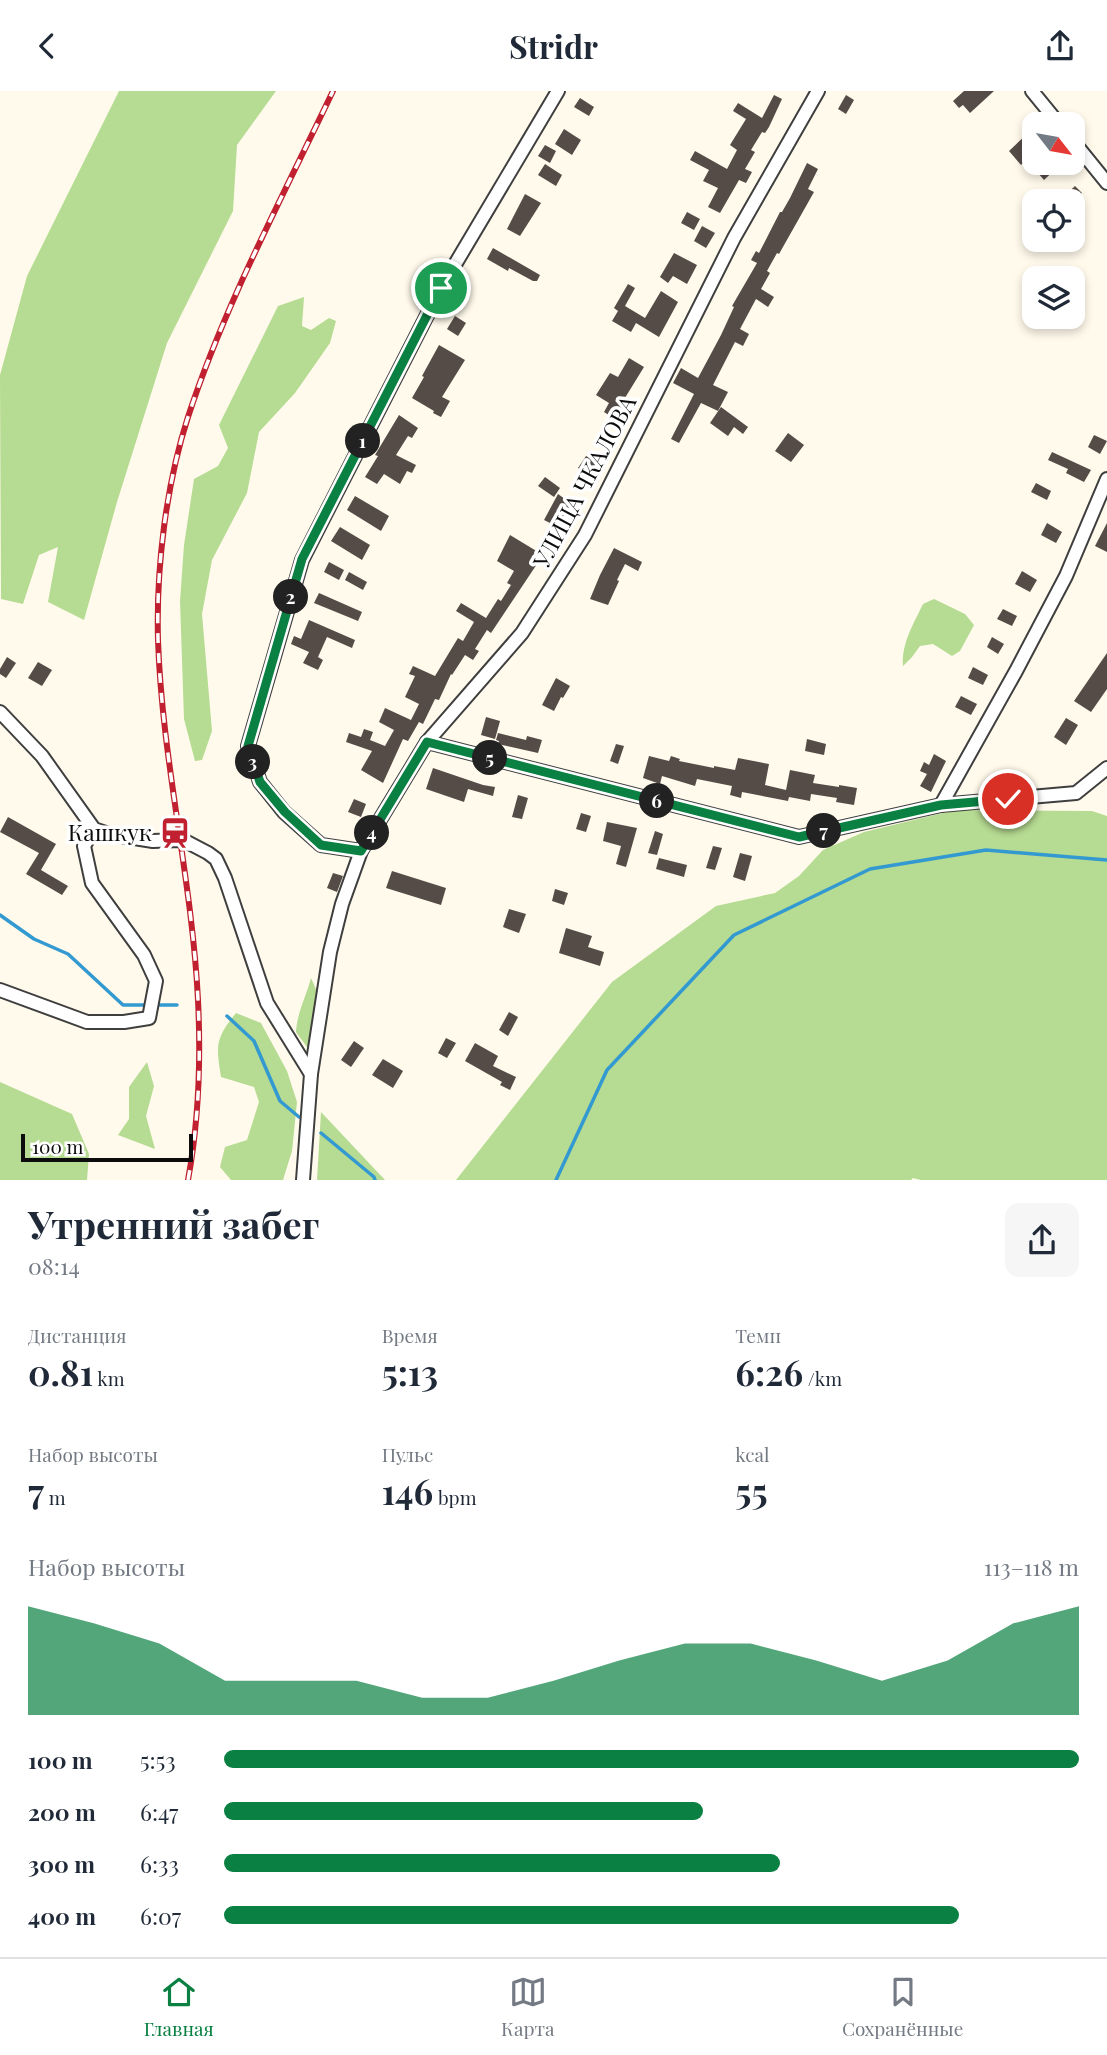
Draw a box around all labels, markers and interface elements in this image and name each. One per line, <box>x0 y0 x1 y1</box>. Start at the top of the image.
text: Stridr <box>509 24 598 67</box>
icon: back <box>28 27 66 65</box>
icon: share <box>1041 27 1079 65</box>
north arrow <box>1022 112 1085 175</box>
map controls <box>1022 112 1085 329</box>
button: locate <box>1022 189 1085 252</box>
pin <box>411 258 471 318</box>
button: layers <box>1022 266 1085 329</box>
icon: arrive <box>422 269 460 307</box>
street label: УЛИЦА ЧКАЛОВА <box>525 389 643 574</box>
pin: 1 <box>346 423 380 459</box>
text: 1 <box>359 427 366 453</box>
pin: 2 <box>274 580 308 615</box>
text: 2 <box>286 583 295 609</box>
pin: 5 <box>472 741 508 775</box>
text: 5 <box>485 744 494 770</box>
pin: 3 <box>236 745 270 779</box>
text: 3 <box>248 748 257 774</box>
pin <box>978 769 1038 829</box>
icon: check <box>989 780 1027 818</box>
pin: 6 <box>640 783 674 819</box>
text: 6 <box>651 787 662 813</box>
pin: 7 <box>806 813 842 849</box>
pin: 4 <box>354 815 390 851</box>
place label: Кашкук <box>68 816 152 847</box>
station icon: Кашкук <box>158 816 192 850</box>
text: 7 <box>819 817 828 843</box>
text: 4 <box>366 819 377 845</box>
scale bar <box>21 1131 192 1163</box>
text: 100 m <box>32 1133 83 1159</box>
text: Утренний забег <box>28 1198 319 1249</box>
button: share <box>1005 1203 1079 1277</box>
text: 08:14 <box>28 1250 80 1281</box>
text: Дистанция <box>28 1322 126 1348</box>
text: Время <box>382 1322 438 1348</box>
text: Темп <box>735 1322 781 1348</box>
text: 0.81 <box>28 1348 93 1395</box>
text: 5:13 <box>382 1348 438 1395</box>
text: 6:26 <box>735 1348 803 1395</box>
text: km <box>93 1365 125 1391</box>
text: /km <box>803 1365 842 1391</box>
text: Набор высоты <box>28 1441 158 1467</box>
text: Пульс <box>382 1441 433 1467</box>
text: kcal <box>735 1441 769 1467</box>
text: 7 <box>28 1467 44 1514</box>
text: 146 <box>382 1467 433 1514</box>
text: 55 <box>735 1467 767 1514</box>
text: m <box>44 1484 66 1510</box>
text: bpm <box>433 1484 477 1510</box>
text: Набор высоты <box>28 1551 185 1582</box>
text: 113–118 m <box>984 1551 1079 1582</box>
text: 100 m <box>28 1744 93 1775</box>
text: 5:53 <box>140 1744 176 1775</box>
text: 200 m <box>28 1796 96 1827</box>
text: 6:47 <box>140 1796 178 1827</box>
text: 300 m <box>28 1848 95 1879</box>
text: 6:33 <box>140 1848 179 1879</box>
text: 400 m <box>28 1900 96 1931</box>
text: 6:07 <box>140 1900 181 1931</box>
tab: Главная <box>144 1973 214 2041</box>
tab: Карта <box>501 1973 554 2041</box>
tab: Сохранённые <box>842 1973 963 2041</box>

